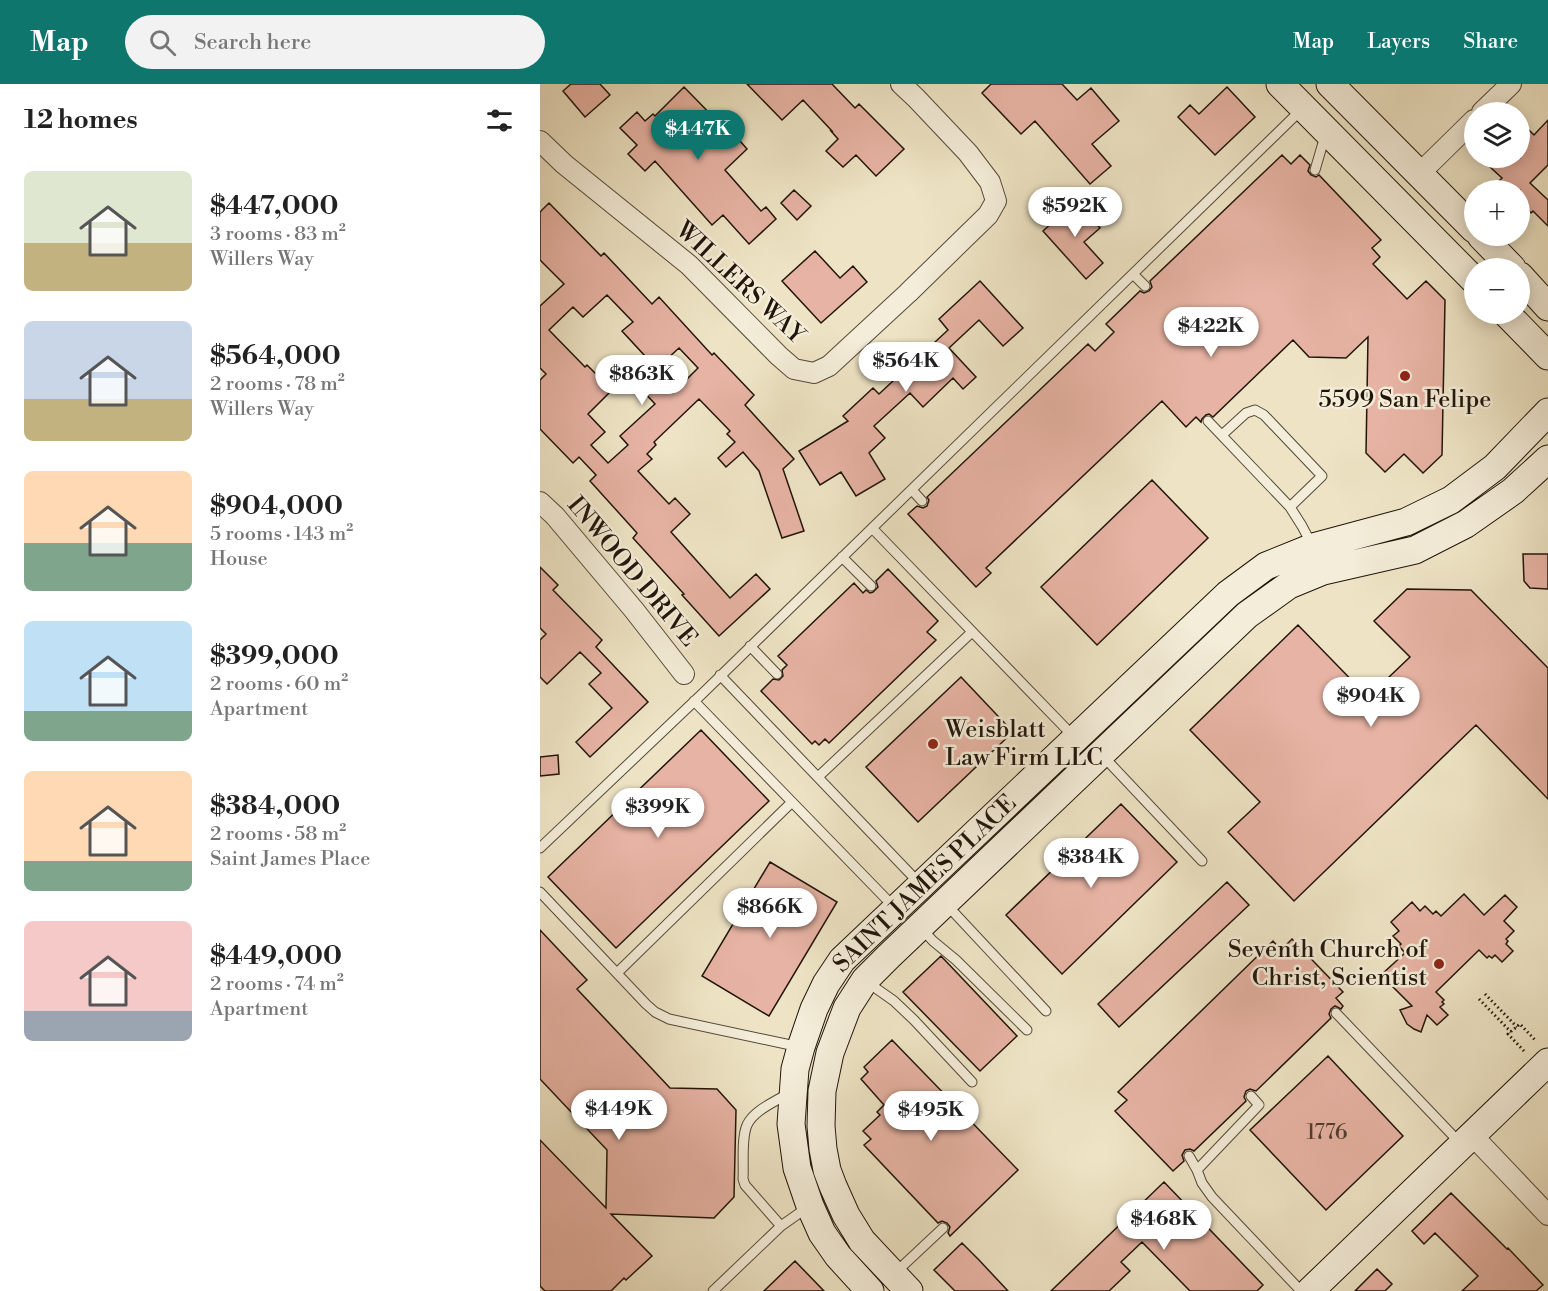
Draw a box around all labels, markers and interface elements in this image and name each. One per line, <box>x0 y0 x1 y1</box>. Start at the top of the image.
search box <box>125 15 545 69</box>
text: Map <box>30 25 89 60</box>
icon: search <box>146 26 179 59</box>
text: Search here <box>194 29 311 56</box>
text: Map <box>1293 29 1334 55</box>
text: Layers <box>1367 29 1430 55</box>
text: Share <box>1463 29 1518 55</box>
map controls <box>1464 102 1530 324</box>
button: layers <box>1464 102 1530 168</box>
text: 12 homes <box>24 104 138 136</box>
icon: filters <box>483 104 516 137</box>
pin: $447K <box>656 110 740 161</box>
text: $447K <box>665 117 731 142</box>
button: + <box>1464 180 1530 246</box>
pin: $592K <box>1033 187 1117 238</box>
text: $447,000 <box>210 190 338 222</box>
text: $592K <box>1042 194 1108 219</box>
icon: home <box>72 195 144 267</box>
street label: WILLERS WAY <box>668 215 812 351</box>
text: 3 rooms · 83 m² <box>210 222 346 247</box>
text: Willers Way <box>210 247 314 272</box>
button: − <box>1464 258 1530 324</box>
pin: $422K <box>1169 307 1253 358</box>
text: $422K <box>1178 314 1244 339</box>
text: $564,000 <box>210 340 341 372</box>
pin: $564K <box>864 342 948 393</box>
icon: home <box>72 345 144 417</box>
text: $564K <box>873 349 939 374</box>
pin: $863K <box>600 355 684 406</box>
text: $863K <box>609 362 675 387</box>
marker: 5599 San Felipe <box>1398 369 1412 383</box>
text: 2 rooms · 78 m² <box>210 372 345 397</box>
place label: 5599 San Felipe <box>1319 385 1491 415</box>
text: Willers Way <box>210 397 314 422</box>
text: $904,000 <box>210 490 343 522</box>
street label: INWOOD DRIVE <box>560 491 704 653</box>
icon: home <box>72 495 144 567</box>
text: 5 rooms · 143 m² <box>210 522 353 547</box>
text: House <box>210 547 268 572</box>
text: $399,000 <box>210 640 339 672</box>
icon: home <box>72 645 144 717</box>
text: 2 rooms · 60 m² <box>210 672 348 697</box>
pin: $904K <box>1329 677 1413 728</box>
text: $904K <box>1337 684 1405 709</box>
text: Apartment <box>210 697 308 722</box>
place label: Weisblatt Law Firm LLC <box>944 715 1103 773</box>
marker: Weisblatt Law Firm LLC <box>926 737 940 751</box>
pin: $399K <box>616 788 700 839</box>
street label: SAINT JAMES PLACE <box>827 789 1023 979</box>
text: $384,000 <box>210 790 340 822</box>
icon: home <box>72 795 144 867</box>
text: $399K <box>625 795 691 820</box>
text: 2 rooms · 58 m² <box>210 822 346 847</box>
pin: $384K <box>1049 838 1133 889</box>
text: $384K <box>1058 845 1124 870</box>
text: Saint James Place <box>210 847 370 872</box>
pin: $866K <box>728 888 812 939</box>
text: $866K <box>737 895 803 920</box>
place label: Seventh Church of Christ, Scientist <box>1228 935 1428 993</box>
text: $449,000 <box>210 940 342 972</box>
icon: home <box>72 945 144 1017</box>
marker: Seventh Church of Christ, Scientist <box>1432 957 1446 971</box>
text: 2 rooms · 74 m² <box>210 972 344 997</box>
text: Apartment <box>210 997 308 1022</box>
pin: $449K <box>577 1090 661 1141</box>
pin: $495K <box>889 1091 973 1142</box>
text: $449K <box>585 1097 653 1122</box>
text: $495K <box>898 1098 964 1123</box>
house number: 1776 <box>1306 1120 1348 1146</box>
pin: $468K <box>1122 1200 1206 1251</box>
text: $468K <box>1131 1207 1197 1232</box>

